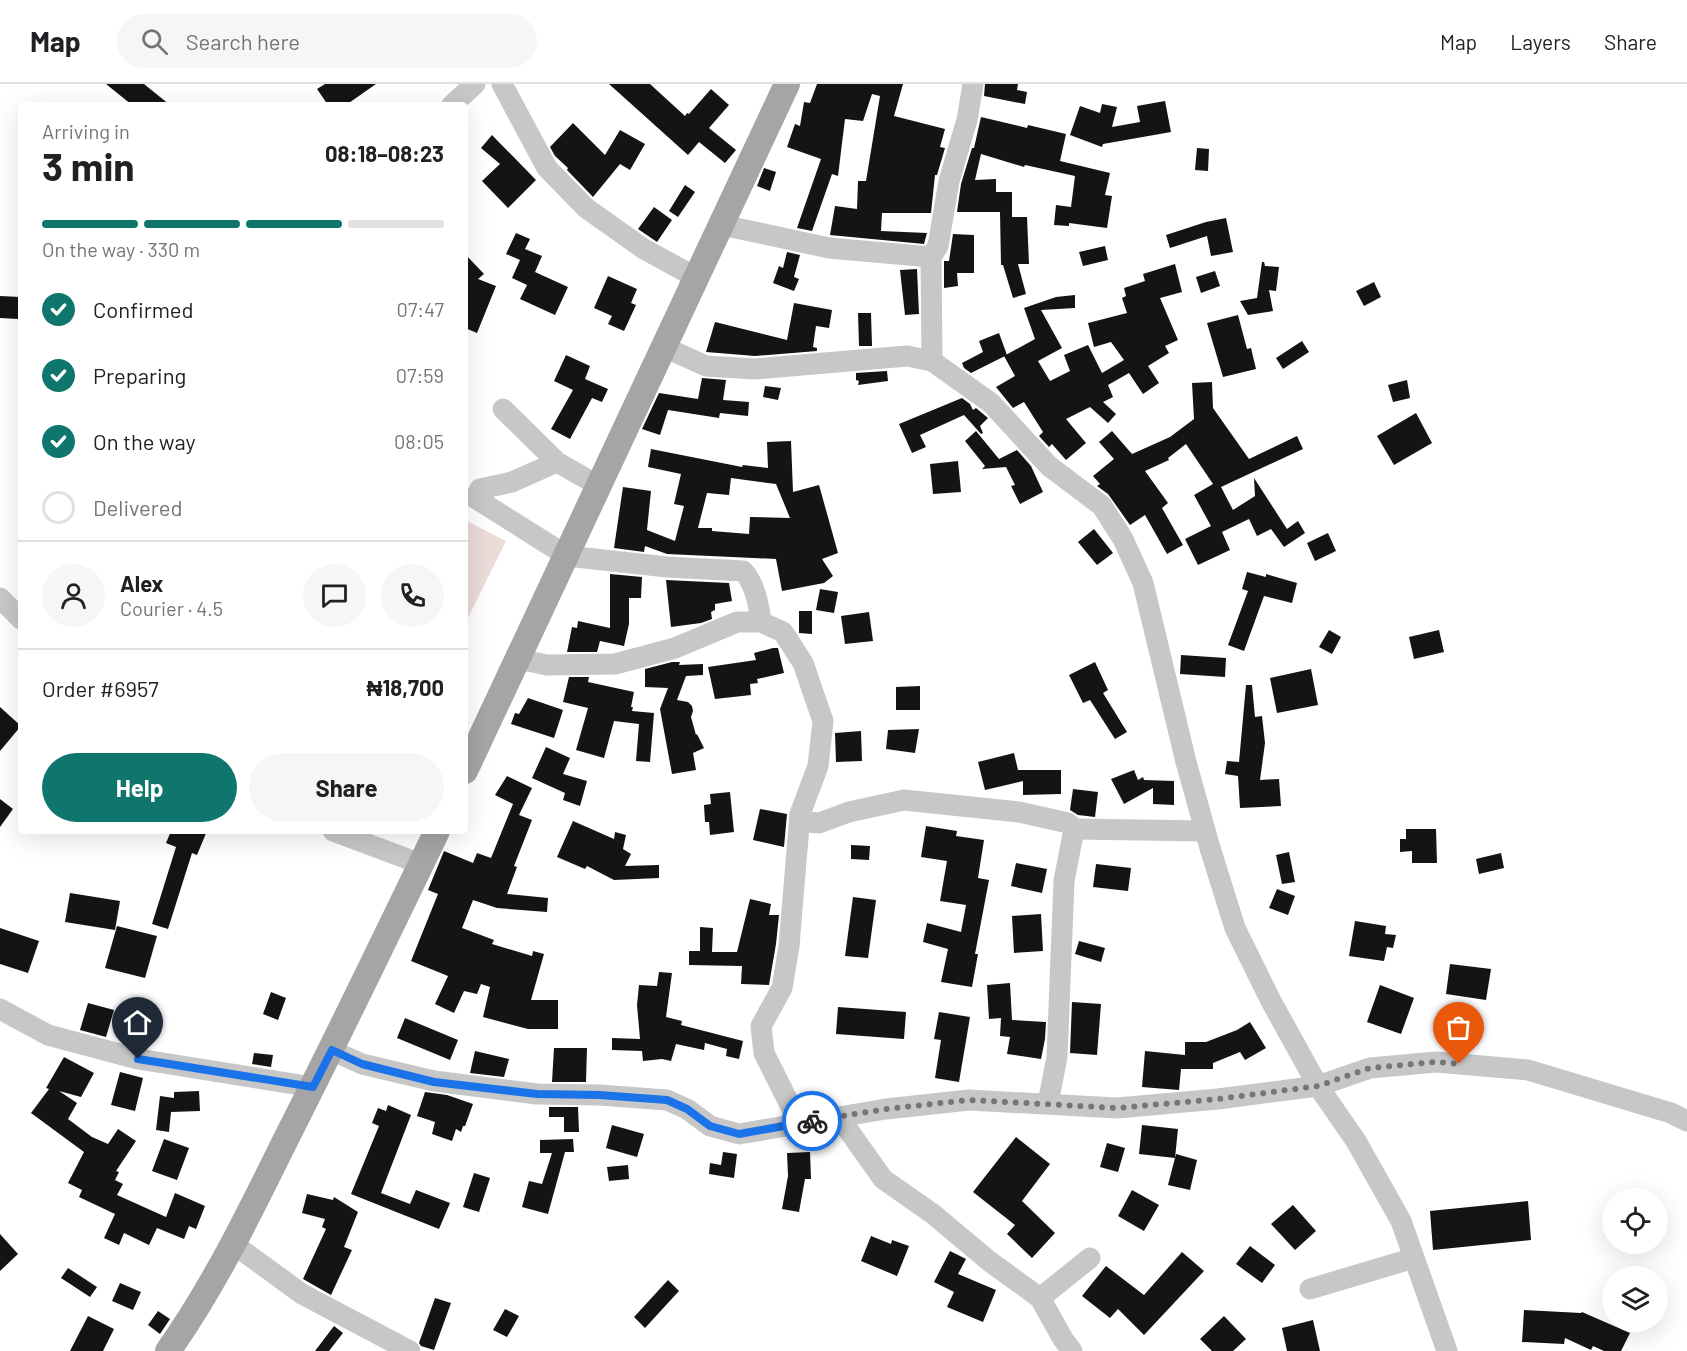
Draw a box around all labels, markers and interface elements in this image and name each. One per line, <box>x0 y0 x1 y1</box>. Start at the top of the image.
search box <box>117 14 537 68</box>
text: Map <box>30 24 81 58</box>
icon: search <box>138 25 171 58</box>
text: Search here <box>186 28 300 54</box>
text: Map <box>1440 29 1477 54</box>
text: Layers <box>1510 29 1571 54</box>
text: Share <box>1604 29 1657 54</box>
text: Arriving in <box>42 119 130 143</box>
text: 08:18–08:23 <box>325 140 444 166</box>
text: 3 min <box>42 142 135 189</box>
text: On the way · 330 m <box>42 237 200 261</box>
icon: check <box>42 293 75 326</box>
text: Confirmed <box>93 296 193 322</box>
text: 07:47 <box>397 297 444 321</box>
icon: check <box>42 359 75 392</box>
text: Preparing <box>93 362 186 388</box>
text: 07:59 <box>396 363 444 387</box>
icon: check <box>42 425 75 458</box>
text: On the way <box>93 428 196 454</box>
text: 08:05 <box>394 429 444 453</box>
text: Delivered <box>93 494 182 520</box>
button: person <box>42 564 105 627</box>
button: chat <box>303 564 366 627</box>
button: phone <box>381 564 444 627</box>
text: Alex <box>120 570 163 596</box>
text: Courier · 4.5 <box>120 596 223 620</box>
text: ₦18,700 <box>367 674 444 700</box>
text: Order #6957 <box>42 675 159 701</box>
button: Help <box>42 753 237 822</box>
button: Share <box>249 753 444 822</box>
pin <box>112 997 163 1059</box>
pin <box>1433 1002 1484 1064</box>
icon: home <box>121 1006 154 1039</box>
icon: bag <box>1442 1011 1475 1044</box>
courier <box>782 1091 842 1151</box>
icon: bike <box>796 1105 829 1138</box>
map controls <box>1602 1188 1668 1332</box>
button: locate <box>1602 1188 1668 1254</box>
button: layers <box>1602 1266 1668 1332</box>

